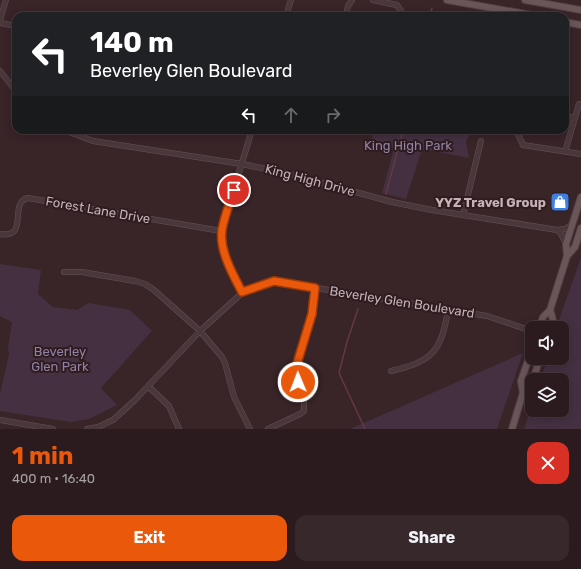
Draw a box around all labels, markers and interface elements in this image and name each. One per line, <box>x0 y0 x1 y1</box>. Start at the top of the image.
text: 140 m <box>90 26 174 59</box>
icon: left <box>24 28 76 80</box>
text: Beverley Glen Boulevard <box>90 60 293 82</box>
icon: left <box>238 104 260 126</box>
icon: ahead <box>280 104 302 126</box>
icon: right <box>322 104 344 126</box>
park label: King High Park <box>364 138 452 154</box>
street label: King High Drive <box>263 161 357 200</box>
pin <box>217 173 251 207</box>
icon: arrive <box>223 179 245 201</box>
shop icon: YYZ Travel Group <box>549 191 571 213</box>
street label: Forest Lane Drive <box>44 193 152 227</box>
place label: YYZ Travel Group <box>435 195 546 210</box>
street label: Beverley Glen Boulevard <box>329 283 475 321</box>
map controls <box>525 321 569 417</box>
button: sound <box>525 321 569 365</box>
park label: Beverley Glen Park <box>31 344 89 374</box>
position arrow <box>277 361 319 403</box>
button: layers <box>525 373 569 417</box>
text: 1 min <box>12 442 73 470</box>
button: close <box>527 442 569 484</box>
text: 400 m · 16:40 <box>12 471 95 486</box>
button: Exit <box>12 515 287 561</box>
button: Share <box>295 515 569 561</box>

